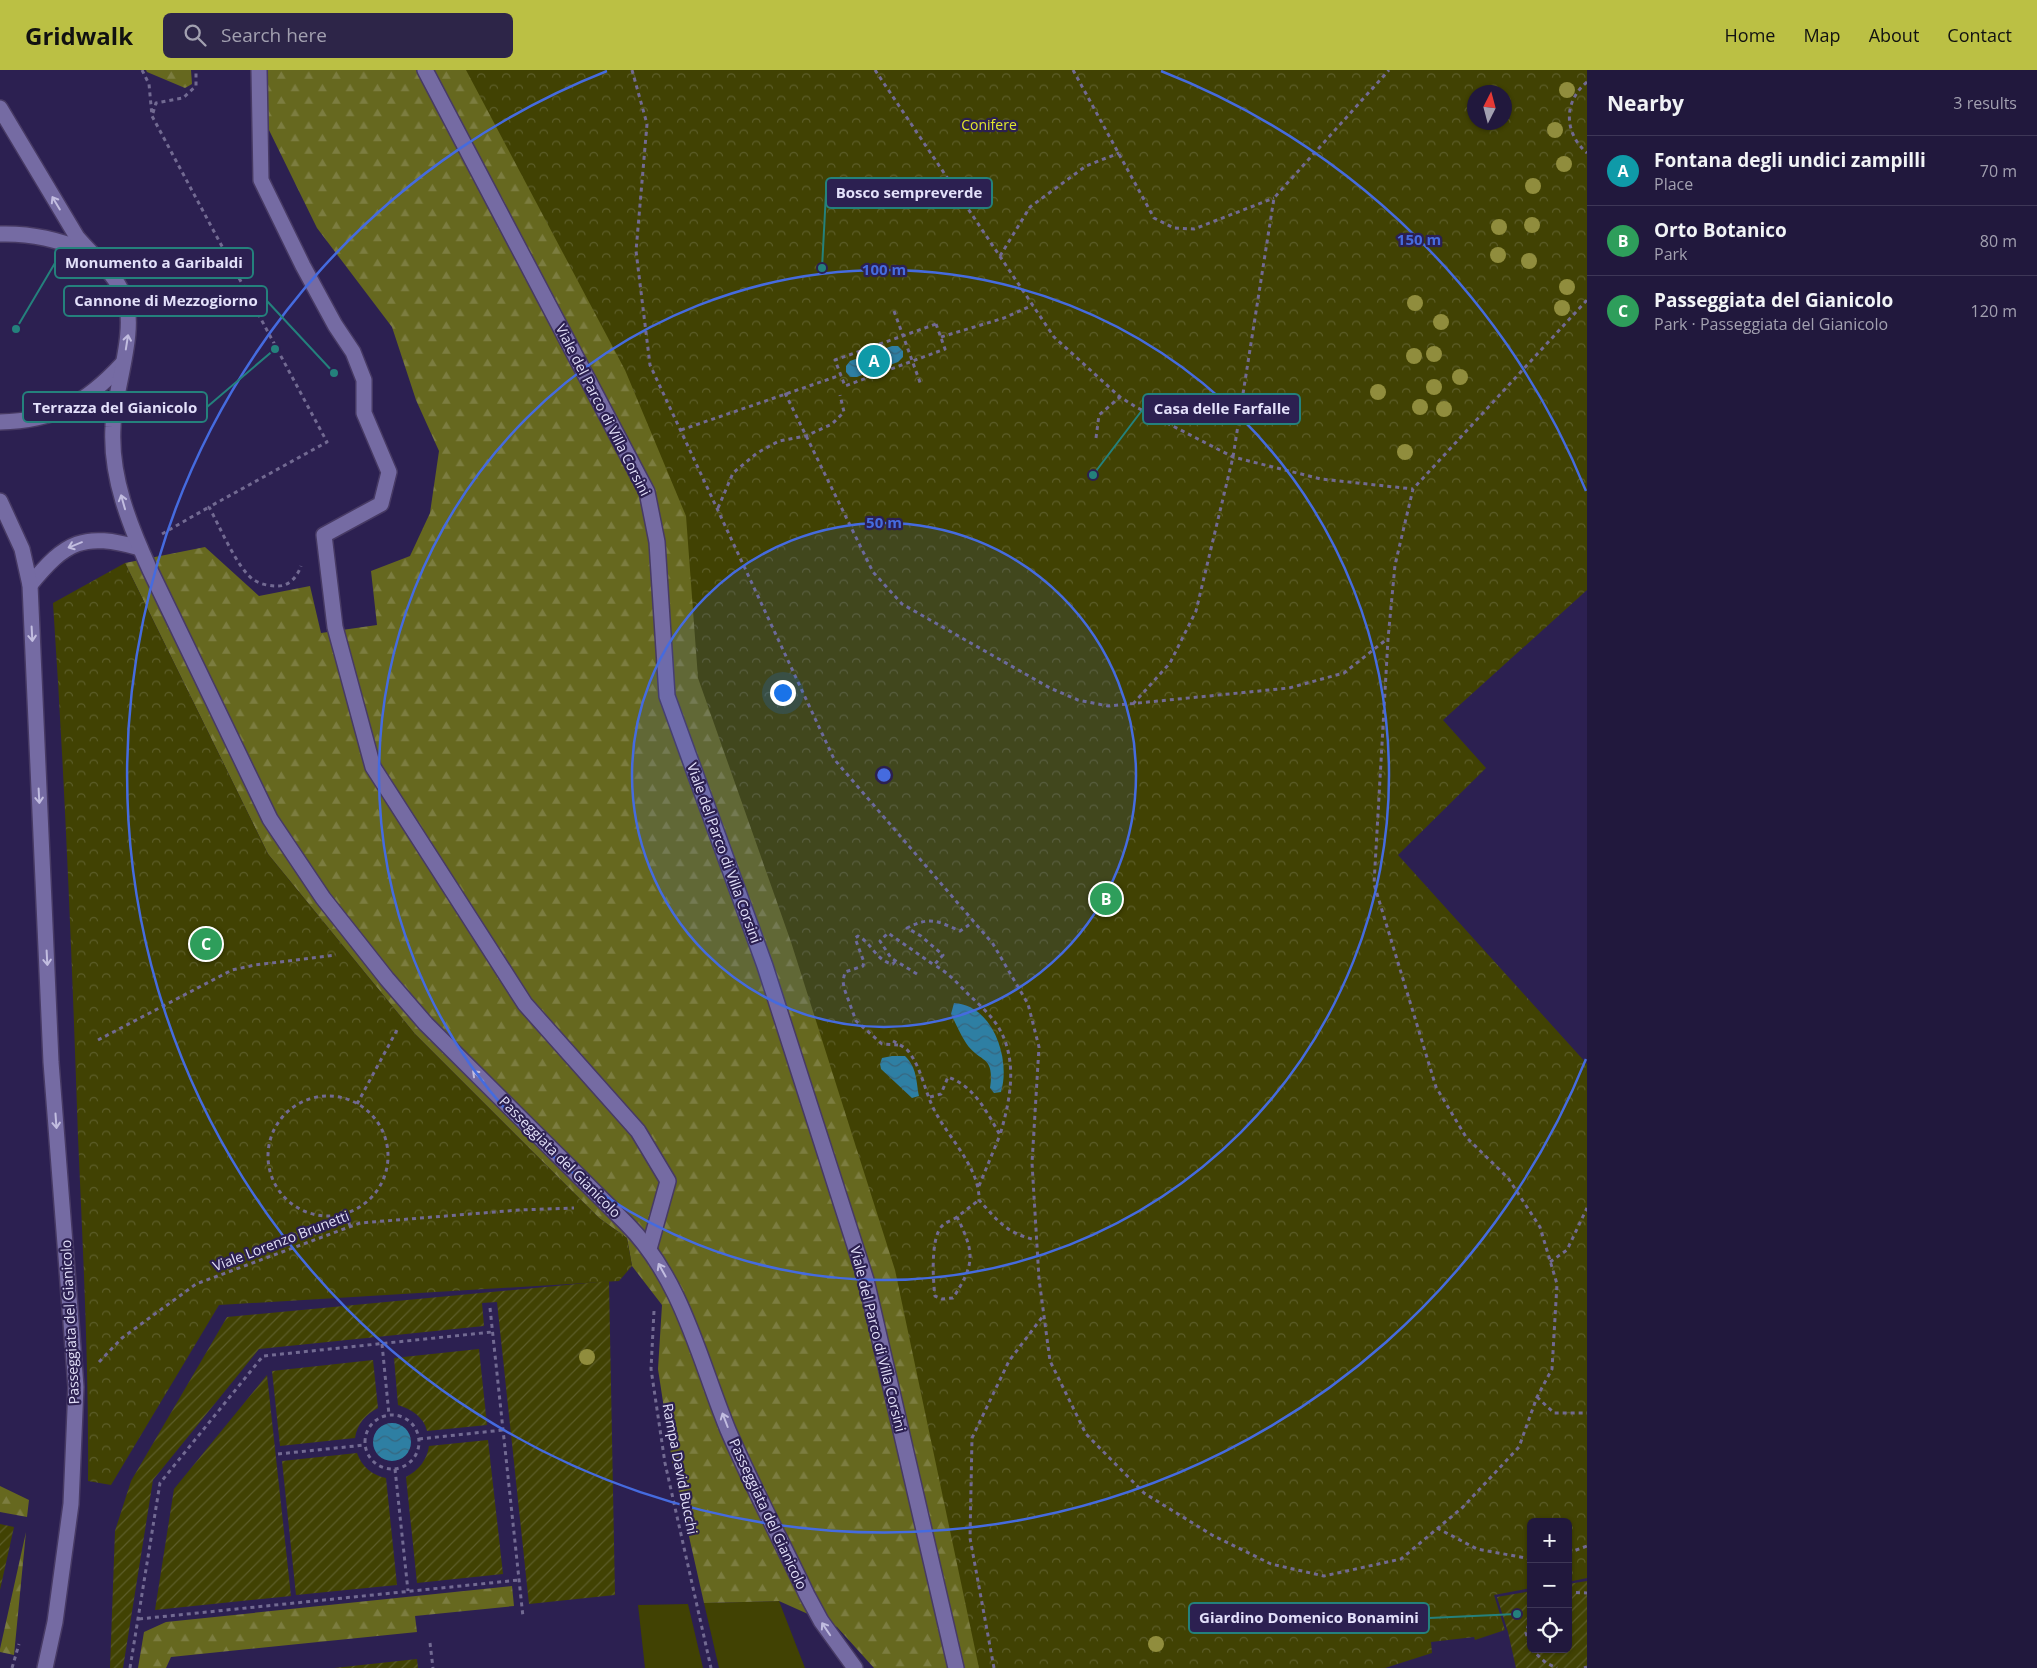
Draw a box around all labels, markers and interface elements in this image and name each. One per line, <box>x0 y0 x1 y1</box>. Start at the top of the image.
search box <box>163 13 513 58</box>
text: Gridwalk <box>25 19 133 52</box>
icon: search <box>181 21 209 49</box>
text: Search here <box>221 22 327 48</box>
text: Home <box>1725 23 1775 47</box>
text: Map <box>1803 23 1841 47</box>
text: About <box>1869 23 1919 47</box>
text: Contact <box>1947 23 2012 47</box>
north arrow <box>1467 85 1512 130</box>
text: Nearby <box>1607 89 1684 117</box>
text: 3 results <box>1953 92 2017 114</box>
park label: Conifere <box>961 115 1017 134</box>
text: Fontana degli undici zampilli <box>1654 147 1926 173</box>
text: A <box>1617 160 1629 182</box>
text: 70 m <box>1980 160 2017 182</box>
text: Place <box>1654 173 1693 195</box>
callout: Bosco sempreverde <box>826 178 992 208</box>
text: Bosco sempreverde <box>836 182 982 202</box>
one-way arrow <box>51 196 62 210</box>
text: Orto Botanico <box>1654 217 1787 243</box>
text: 150 m <box>1397 229 1441 249</box>
text: B <box>1618 230 1628 252</box>
text: 80 m <box>1980 230 2017 252</box>
text: Park <box>1654 243 1687 265</box>
callout: Monumento a Garibaldi <box>55 248 253 278</box>
text: Monumento a Garibaldi <box>65 252 243 272</box>
text: 100 m <box>862 259 906 279</box>
callout: Cannone di Mezzogiorno <box>64 286 267 316</box>
text: Passeggiata del Gianicolo <box>1654 287 1893 313</box>
text: Cannone di Mezzogiorno <box>74 290 258 310</box>
text: C <box>1618 300 1628 322</box>
text: 120 m <box>1971 300 2017 322</box>
text: Park · Passeggiata del Gianicolo <box>1654 313 1888 335</box>
street label: Viale del Parco di Villa Corsini <box>552 321 655 499</box>
one-way arrow <box>122 334 132 350</box>
pin: A <box>858 342 890 380</box>
callout: Terrazza del Gianicolo <box>23 392 207 422</box>
callout: Casa delle Farfalle <box>1143 394 1300 424</box>
text: Terrazza del Gianicolo <box>33 397 197 417</box>
text: Casa delle Farfalle <box>1154 398 1290 418</box>
one-way arrow <box>118 494 128 510</box>
text: 50 m <box>866 512 902 532</box>
one-way arrow <box>68 540 83 550</box>
one-way arrow <box>27 626 36 642</box>
your location <box>770 680 796 706</box>
street label: Viale del Parco di Villa Corsini <box>683 760 766 946</box>
centre of rings <box>875 766 893 784</box>
one-way arrow <box>35 788 44 804</box>
pin: B <box>1090 880 1122 918</box>
pin: C <box>190 925 222 963</box>
one-way arrow <box>42 950 51 966</box>
one-way arrow <box>473 1071 485 1083</box>
street label: Passeggiata del Gianicolo <box>495 1092 625 1222</box>
one-way arrow <box>51 1112 61 1128</box>
street label: Viale Lorenzo Brunetti <box>210 1206 352 1275</box>
street label: Passeggiata del Gianicolo <box>56 1239 83 1405</box>
street label: Viale del Parco di Villa Corsini <box>846 1244 911 1434</box>
one-way arrow <box>657 1262 667 1277</box>
street label: Rampa David Bucchi <box>658 1402 703 1536</box>
one-way arrow <box>720 1412 729 1428</box>
street label: Passeggiata del Gianicolo <box>725 1435 812 1592</box>
map controls <box>1527 1518 1572 1653</box>
button: + <box>1527 1518 1572 1563</box>
button: − <box>1527 1563 1572 1608</box>
callout: Giardino Domenico Bonamini <box>1189 1603 1429 1633</box>
text: Giardino Domenico Bonamini <box>1199 1607 1419 1627</box>
button: locate <box>1527 1608 1572 1653</box>
one-way arrow <box>821 1622 831 1636</box>

